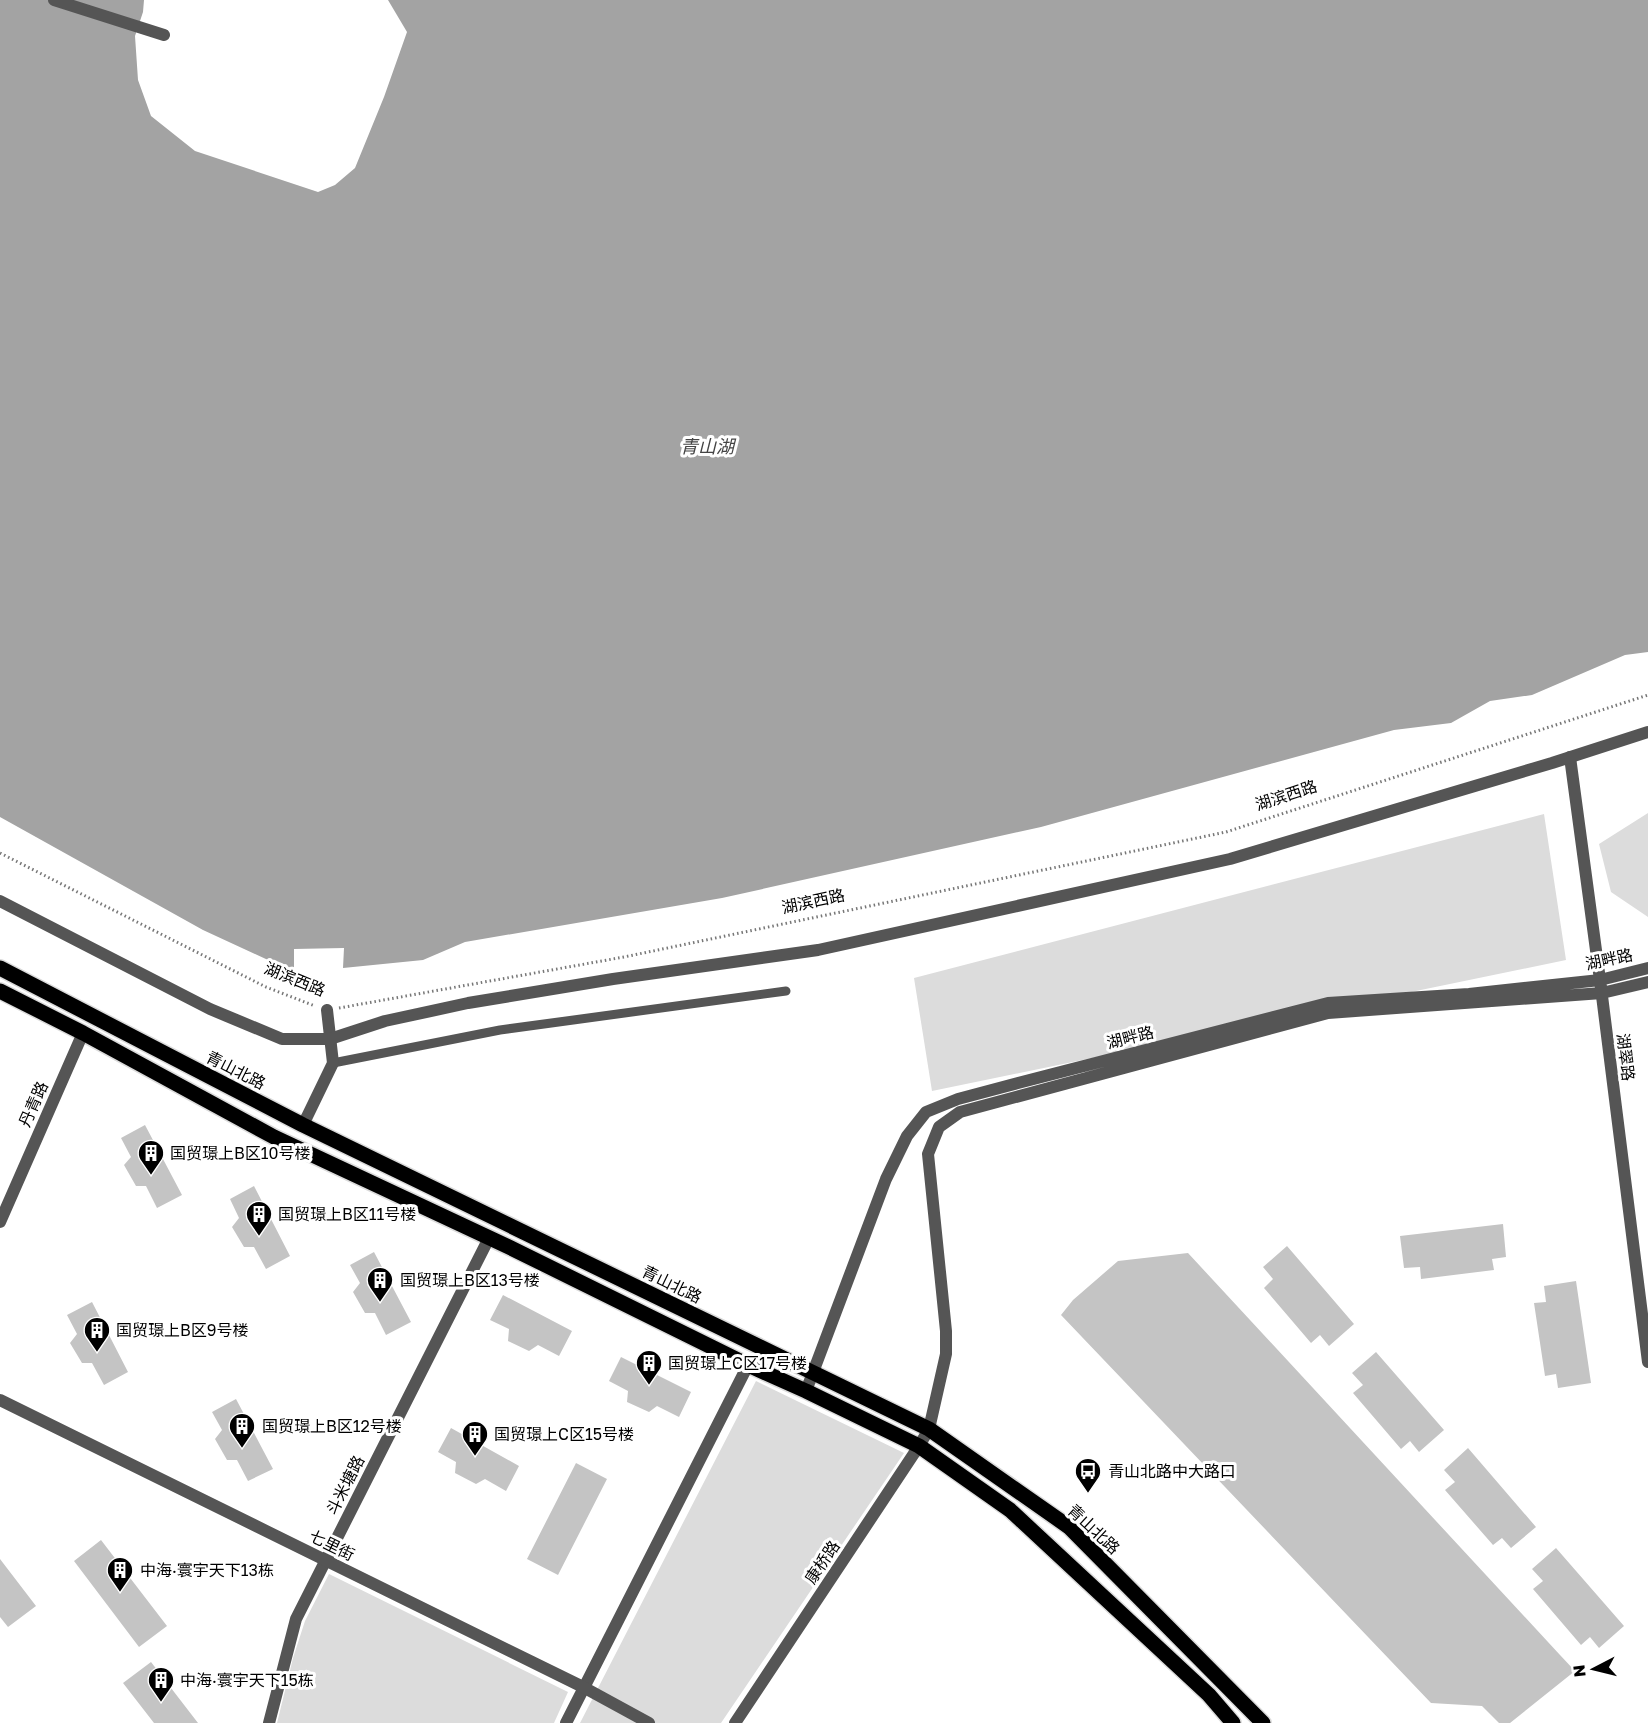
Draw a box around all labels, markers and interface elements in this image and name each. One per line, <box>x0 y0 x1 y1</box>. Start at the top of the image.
water label: 青山湖 <box>680 435 737 457</box>
street label: 湖滨西路 <box>1252 776 1320 814</box>
street label: 湖滨西路 <box>780 885 846 917</box>
street label: 湖畔路 <box>1583 944 1635 974</box>
street label: 湖滨西路 <box>262 958 328 1000</box>
street label: 湖畔路 <box>1104 1021 1156 1053</box>
street label: 湖翠路 <box>1613 1032 1639 1082</box>
street label: 青山北路 <box>203 1047 269 1093</box>
street label: 丹青路 <box>14 1078 52 1130</box>
building icon: 国贸璟上B区10号楼 <box>136 1138 166 1176</box>
place label: 国贸璟上B区10号楼 <box>170 1143 310 1163</box>
building icon: 国贸璟上B区11号楼 <box>244 1199 274 1237</box>
place label: 国贸璟上B区11号楼 <box>278 1204 416 1224</box>
street label: 青山北路 <box>639 1261 705 1307</box>
building icon: 国贸璟上B区13号楼 <box>365 1265 395 1303</box>
place label: 国贸璟上B区13号楼 <box>400 1270 540 1290</box>
building icon: 国贸璟上B区9号楼 <box>82 1315 112 1353</box>
place label: 国贸璟上B区9号楼 <box>116 1320 248 1340</box>
building icon: 国贸璟上C区17号楼 <box>634 1348 664 1386</box>
place label: 国贸璟上C区17号楼 <box>668 1353 807 1373</box>
building icon: 国贸璟上B区12号楼 <box>227 1411 257 1449</box>
place label: 国贸璟上B区12号楼 <box>262 1416 402 1436</box>
building icon: 国贸璟上C区15号楼 <box>460 1419 490 1457</box>
place label: 国贸璟上C区15号楼 <box>494 1424 634 1444</box>
street label: 斗米塘路 <box>322 1452 368 1518</box>
bus stop icon: 青山北路中大路口 <box>1073 1456 1103 1494</box>
place label: 青山北路中大路口 <box>1108 1461 1236 1481</box>
street label: 青山北路 <box>1064 1500 1124 1558</box>
street label: 七里街 <box>306 1525 358 1565</box>
street label: 康桥路 <box>800 1537 844 1587</box>
building icon: 中海·寰宇天下13栋 <box>105 1555 135 1593</box>
place label: 中海·寰宇天下13栋 <box>140 1560 274 1580</box>
north arrow <box>1564 1639 1624 1699</box>
text: N <box>1568 1664 1590 1678</box>
building icon: 中海·寰宇天下15栋 <box>146 1665 176 1703</box>
place label: 中海·寰宇天下15栋 <box>180 1670 314 1690</box>

